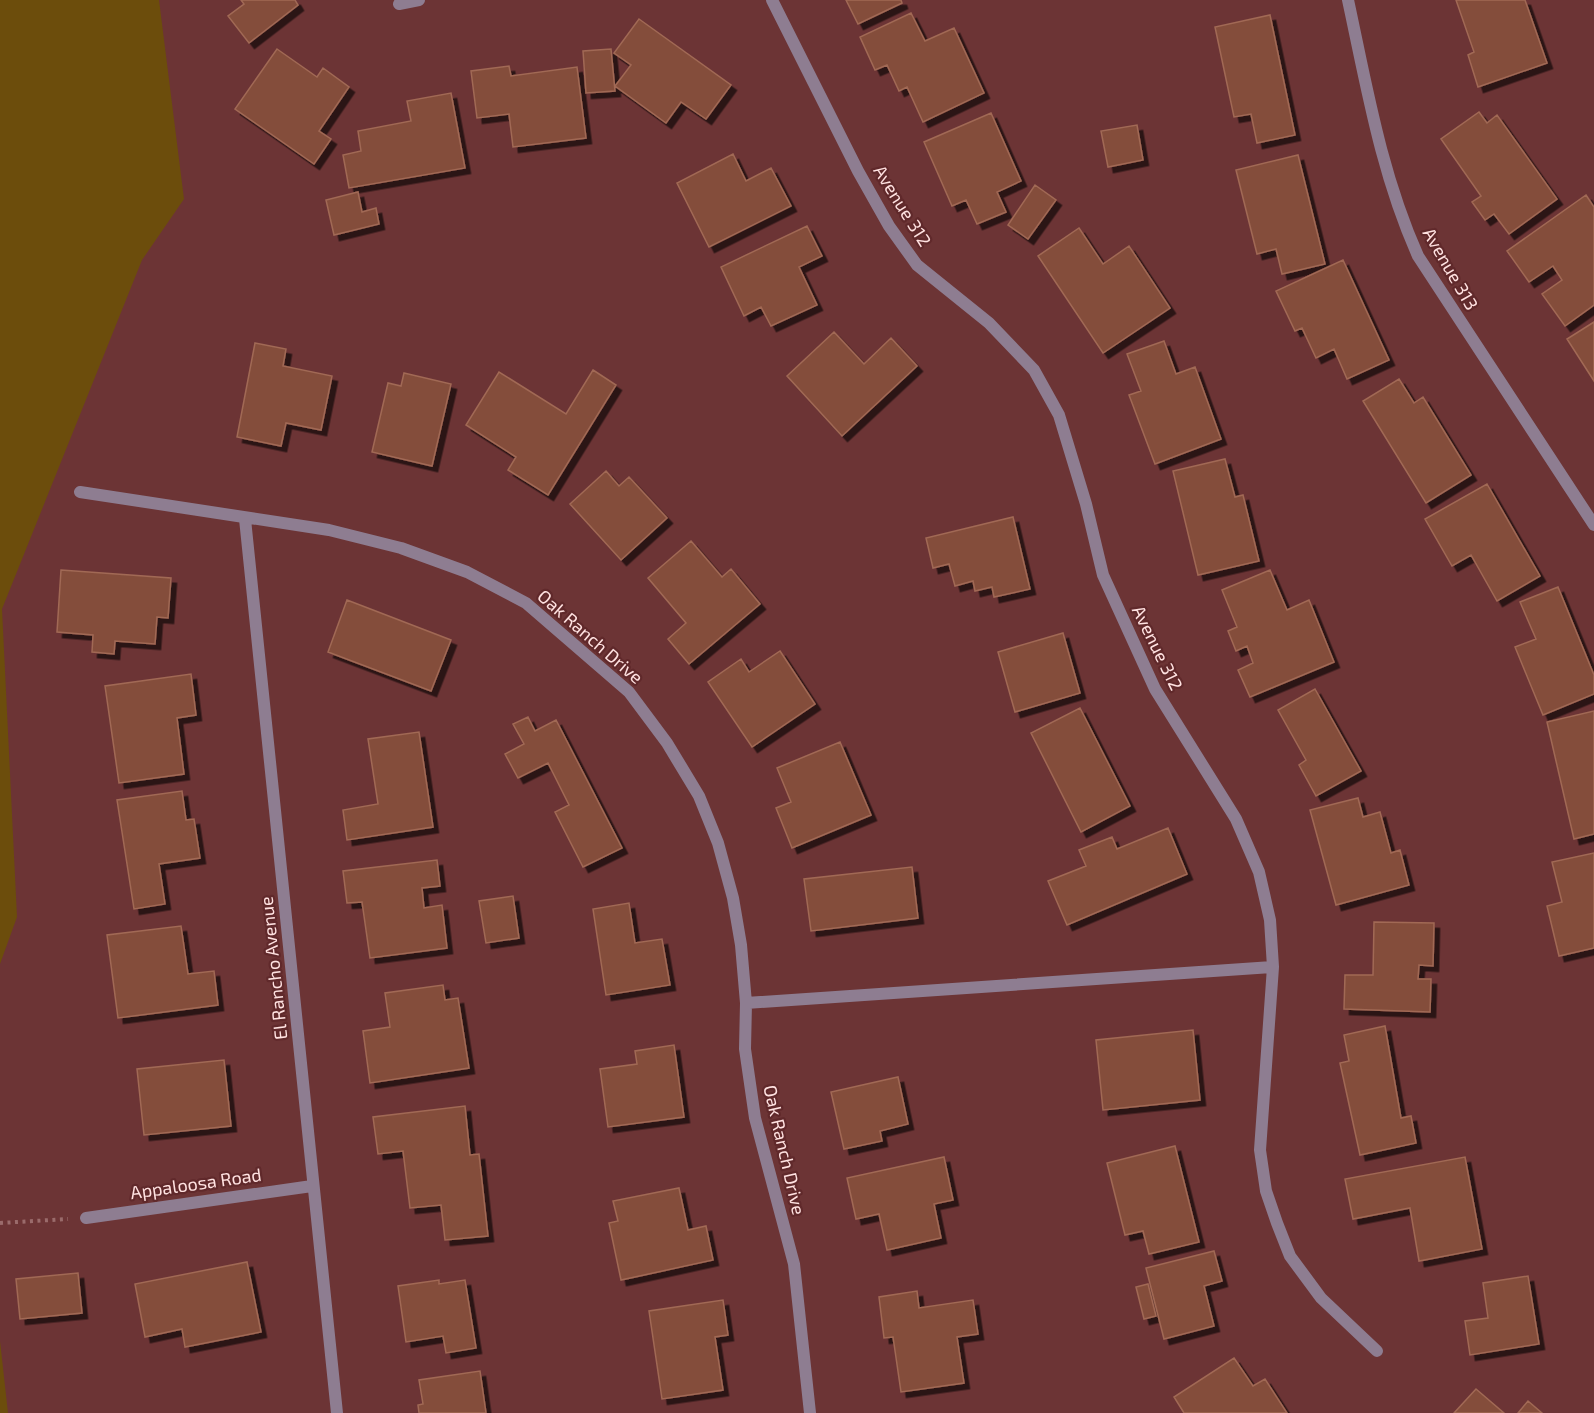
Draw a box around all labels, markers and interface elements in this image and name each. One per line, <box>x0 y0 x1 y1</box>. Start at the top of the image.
street label: Avenue 312 <box>869 161 936 250</box>
street label: Avenue 313 <box>1418 223 1483 314</box>
street label: Oak Ranch Drive <box>533 585 648 688</box>
street label: Avenue 312 <box>1128 602 1188 694</box>
street label: El Rancho Avenue <box>255 895 291 1041</box>
street label: Oak Ranch Drive <box>759 1083 811 1217</box>
street label: Appaloosa Road <box>129 1163 263 1203</box>

